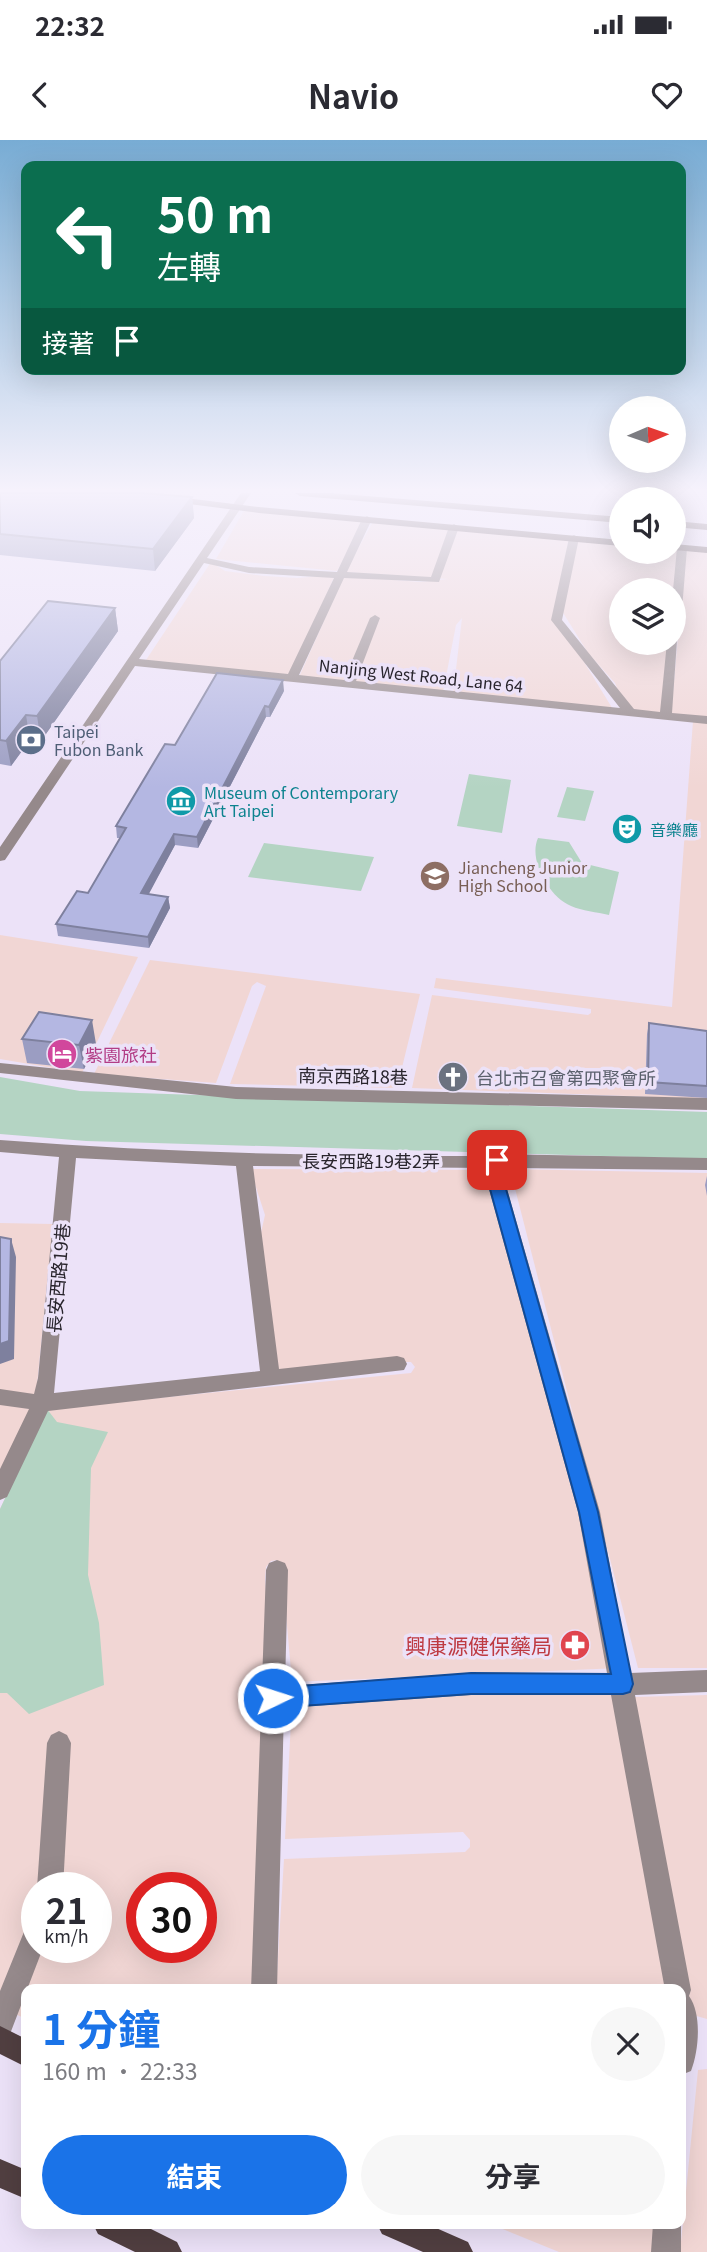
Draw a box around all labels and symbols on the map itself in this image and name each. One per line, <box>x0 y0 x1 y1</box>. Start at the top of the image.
north arrow <box>609 396 686 472</box>
street label: Nanjing West Road, Lane 64 <box>318 652 524 698</box>
place label: Taipei Fubon Bank <box>54 719 143 761</box>
bank icon: Taipei Fubon Bank <box>14 723 48 757</box>
place label: Museum of Contemporary Art Taipei <box>204 780 399 822</box>
museum icon: Museum of Contemporary Art Taipei <box>164 784 198 818</box>
theatre icon: 音樂廳 <box>610 812 644 846</box>
place label: 音樂廳 <box>650 817 698 841</box>
place label: Jiancheng Junior High School <box>458 855 588 897</box>
school or university icon: Jiancheng Junior High School <box>418 859 452 893</box>
hotel icon: 紫園旅社 <box>45 1037 79 1071</box>
place label: 紫園旅社 <box>85 1041 157 1067</box>
church icon: 台北市召會第四聚會所 <box>436 1060 470 1094</box>
street label: 南京西路18巷 <box>298 1061 408 1089</box>
place label: 台北市召會第四聚會所 <box>476 1064 656 1090</box>
pin <box>467 1130 527 1190</box>
street label: 長安西路19巷2弄 <box>302 1147 440 1173</box>
street label: 長安西路19巷 <box>39 1222 75 1334</box>
pharmacy icon: 興康源健保藥局 <box>558 1628 592 1662</box>
place label: 興康源健保藥局 <box>405 1630 552 1660</box>
position arrow <box>236 1661 310 1735</box>
speed limit sign: 30 <box>126 1872 217 1963</box>

